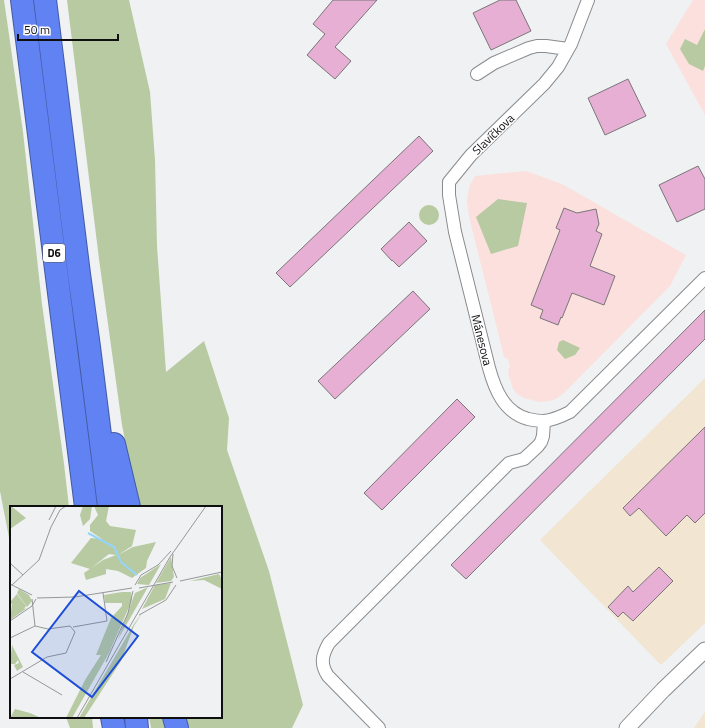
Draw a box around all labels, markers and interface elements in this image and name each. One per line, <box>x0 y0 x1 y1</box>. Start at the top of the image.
scale bar <box>18 16 118 42</box>
text: 50 m <box>24 20 50 39</box>
street label: Slavíčkova <box>468 109 518 159</box>
road number: D6 <box>43 244 65 262</box>
street label: Mánesova <box>466 312 498 368</box>
inset map <box>10 506 222 718</box>

